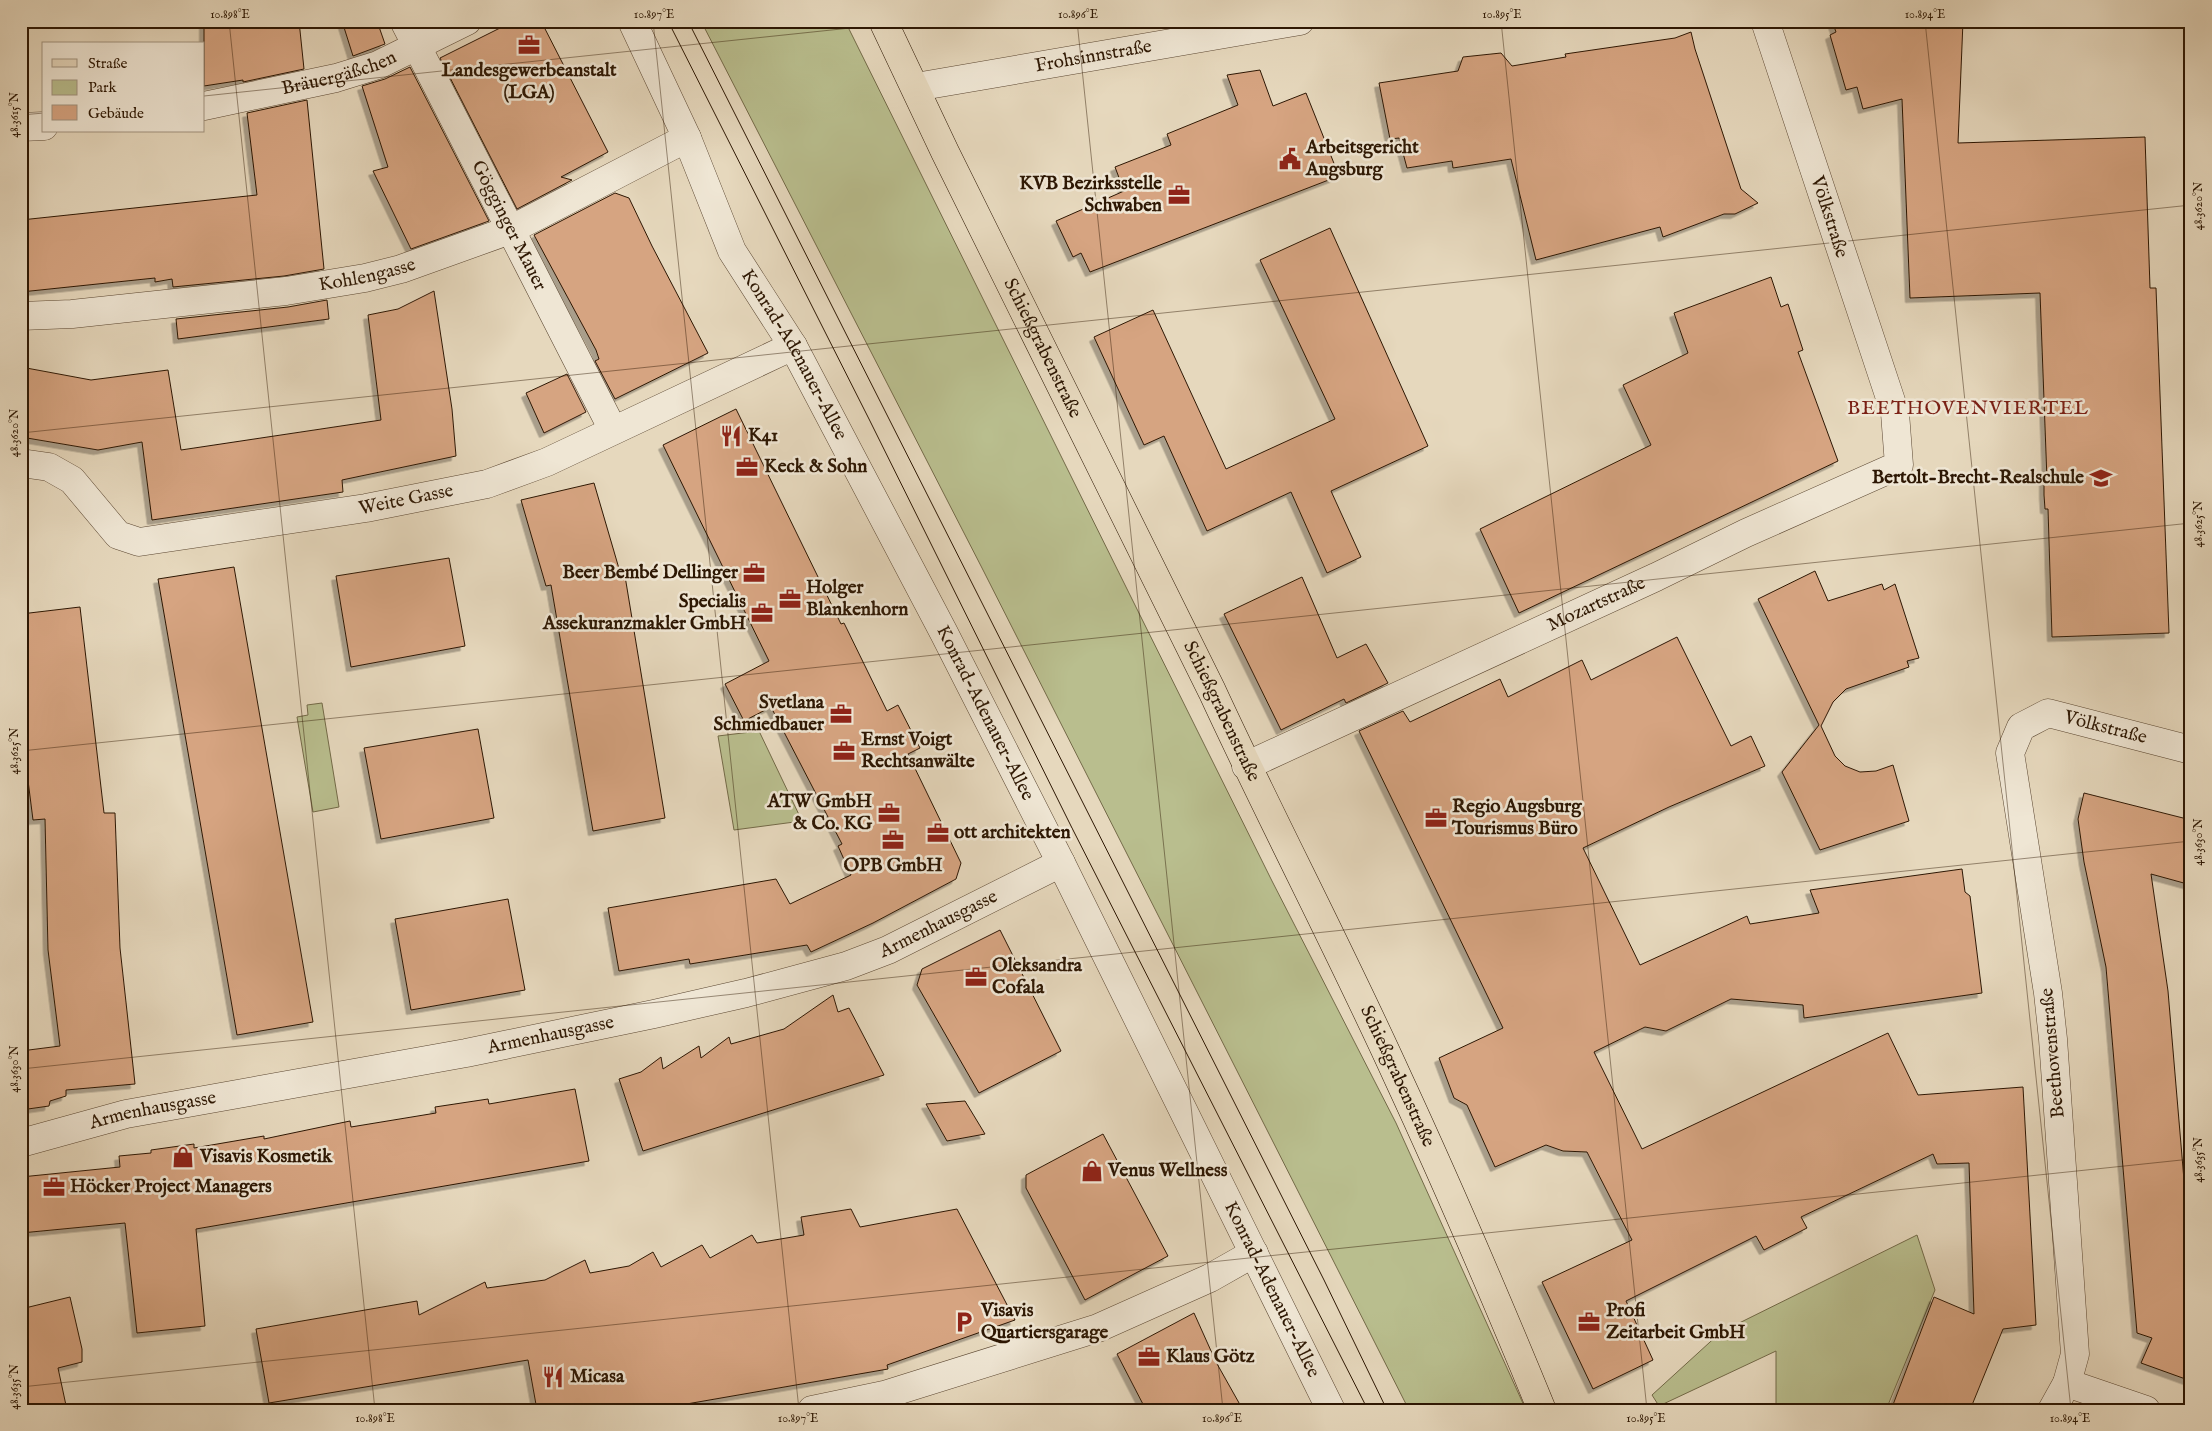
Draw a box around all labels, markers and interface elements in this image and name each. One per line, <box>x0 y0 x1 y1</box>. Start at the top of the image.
text: 10.898°E <box>210 7 250 22</box>
text: 10.897°E <box>634 7 674 22</box>
text: 10.896°E <box>1058 7 1098 22</box>
text: 10.895°E <box>1482 7 1522 22</box>
text: 10.894°E <box>1905 7 1945 22</box>
office icon: Landesgewerbeanstalt (LGA) <box>516 32 542 58</box>
street label: Frohsinnstraße <box>1033 35 1154 78</box>
legend <box>42 42 205 132</box>
street label: Bräuergäßchen <box>279 46 401 101</box>
text: Straße <box>88 54 128 73</box>
place label: Landesgewerbeanstalt (LGA) <box>442 59 617 105</box>
text: Park <box>88 78 118 97</box>
text: 48.3615°N <box>7 92 22 138</box>
text: Gebäude <box>88 104 144 123</box>
place label: Arbeitsgericht Augsburg <box>1305 136 1419 182</box>
public building icon: Arbeitsgericht Augsburg <box>1277 146 1303 172</box>
street label: Gögginger Mauer <box>465 157 552 295</box>
place label: KVB Bezirksstelle Schwaben <box>1019 172 1162 218</box>
street label: Völkstraße <box>1804 172 1854 261</box>
text: 48.3620°N <box>2191 181 2206 230</box>
office icon: KVB Bezirksstelle Schwaben <box>1166 182 1192 208</box>
street label: Kohlengasse <box>317 253 419 297</box>
street label: Konrad-Adenauer-Allee <box>735 265 853 445</box>
street label: Schießgrabenstraße <box>998 274 1087 422</box>
district label: BEETHOVENVIERTEL <box>1847 396 2089 421</box>
text: 48.3620°N <box>7 408 22 457</box>
restaurant icon: K41 <box>718 423 744 449</box>
place label: K41 <box>748 424 778 448</box>
office icon: Keck & Sohn <box>734 454 760 480</box>
place label: Keck & Sohn <box>764 455 867 479</box>
school or university icon: Bertolt-Brecht-Realschule <box>2088 465 2114 491</box>
place label: Bertolt-Brecht-Realschule <box>1872 466 2084 490</box>
street label: Weite Gasse <box>357 479 456 521</box>
text: 48.3625°N <box>2191 500 2206 547</box>
office icon: Beer Bembé Dellinger <box>741 560 767 586</box>
place label: Beer Bembé Dellinger <box>562 561 739 585</box>
street label: Mozartstraße <box>1544 571 1650 637</box>
place label: Holger Blankenhorn <box>806 576 908 622</box>
office icon: Holger Blankenhorn <box>777 586 803 612</box>
place label: Specialis Assekuranzmakler GmbH <box>542 590 747 636</box>
office icon: Specialis Assekuranzmakler GmbH <box>749 600 775 626</box>
street label: Konrad-Adenauer-Allee <box>930 622 1039 805</box>
street label: Schießgrabenstraße <box>1177 637 1265 786</box>
place label: Svetlana Schmiedbauer <box>714 691 825 737</box>
office icon: Svetlana Schmiedbauer <box>828 701 854 727</box>
street label: Völkstraße <box>2061 705 2150 750</box>
text: 48.3625°N <box>7 727 22 774</box>
place label: Ernst Voigt Rechtsanwälte <box>861 728 975 774</box>
office icon: Ernst Voigt Rechtsanwälte <box>831 738 857 764</box>
place label: ATW GmbH & Co. KG <box>766 790 873 836</box>
place label: Regio Augsburg Tourismus Büro <box>1451 795 1582 841</box>
office icon: ATW GmbH & Co. KG <box>876 800 902 826</box>
office icon: Regio Augsburg Tourismus Büro <box>1423 805 1449 831</box>
text: 48.3630°N <box>2191 818 2206 866</box>
office icon: ott architekten <box>925 820 951 846</box>
place label: ott architekten <box>954 821 1071 845</box>
office icon: OPB GmbH <box>880 827 906 853</box>
place label: OPB GmbH <box>843 854 943 878</box>
street label: Armenhausgasse <box>876 885 1002 964</box>
place label: Oleksandra Cofala <box>992 954 1083 1000</box>
office icon: Oleksandra Cofala <box>963 964 989 990</box>
street label: Beethovenstraße <box>2035 987 2071 1119</box>
street label: Schießgrabenstraße <box>1354 1002 1440 1151</box>
street label: Armenhausgasse <box>484 1011 617 1060</box>
text: 48.3630°N <box>7 1045 22 1093</box>
street label: Armenhausgasse <box>86 1086 218 1136</box>
text: 48.3635°N <box>2191 1137 2206 1183</box>
shop icon: Visavis Kosmetik <box>170 1144 196 1170</box>
place label: Visavis Kosmetik <box>199 1145 333 1169</box>
shop icon: Venus Wellness <box>1079 1158 1105 1184</box>
place label: Venus Wellness <box>1107 1159 1228 1183</box>
office icon: Höcker Project Managers <box>41 1174 67 1200</box>
place label: Höcker Project Managers <box>70 1175 272 1199</box>
street label: Konrad-Adenauer-Allee <box>1218 1198 1325 1382</box>
place label: Visavis Quartiersgarage <box>980 1299 1109 1345</box>
place label: Profi Zeitarbeit GmbH <box>1606 1299 1746 1345</box>
parking icon: Visavis Quartiersgarage <box>951 1309 977 1335</box>
office icon: Profi Zeitarbeit GmbH <box>1576 1309 1602 1335</box>
office icon: Klaus Götz <box>1136 1344 1162 1370</box>
place label: Klaus Götz <box>1166 1345 1255 1369</box>
text: 48.3635°N <box>7 1364 22 1410</box>
restaurant icon: Micasa <box>540 1364 566 1390</box>
place label: Micasa <box>570 1365 625 1389</box>
text: 10.898°E <box>355 1411 395 1426</box>
text: 10.897°E <box>778 1411 818 1426</box>
text: 10.896°E <box>1202 1411 1242 1426</box>
text: 10.895°E <box>1626 1411 1666 1426</box>
text: 10.894°E <box>2050 1411 2090 1426</box>

